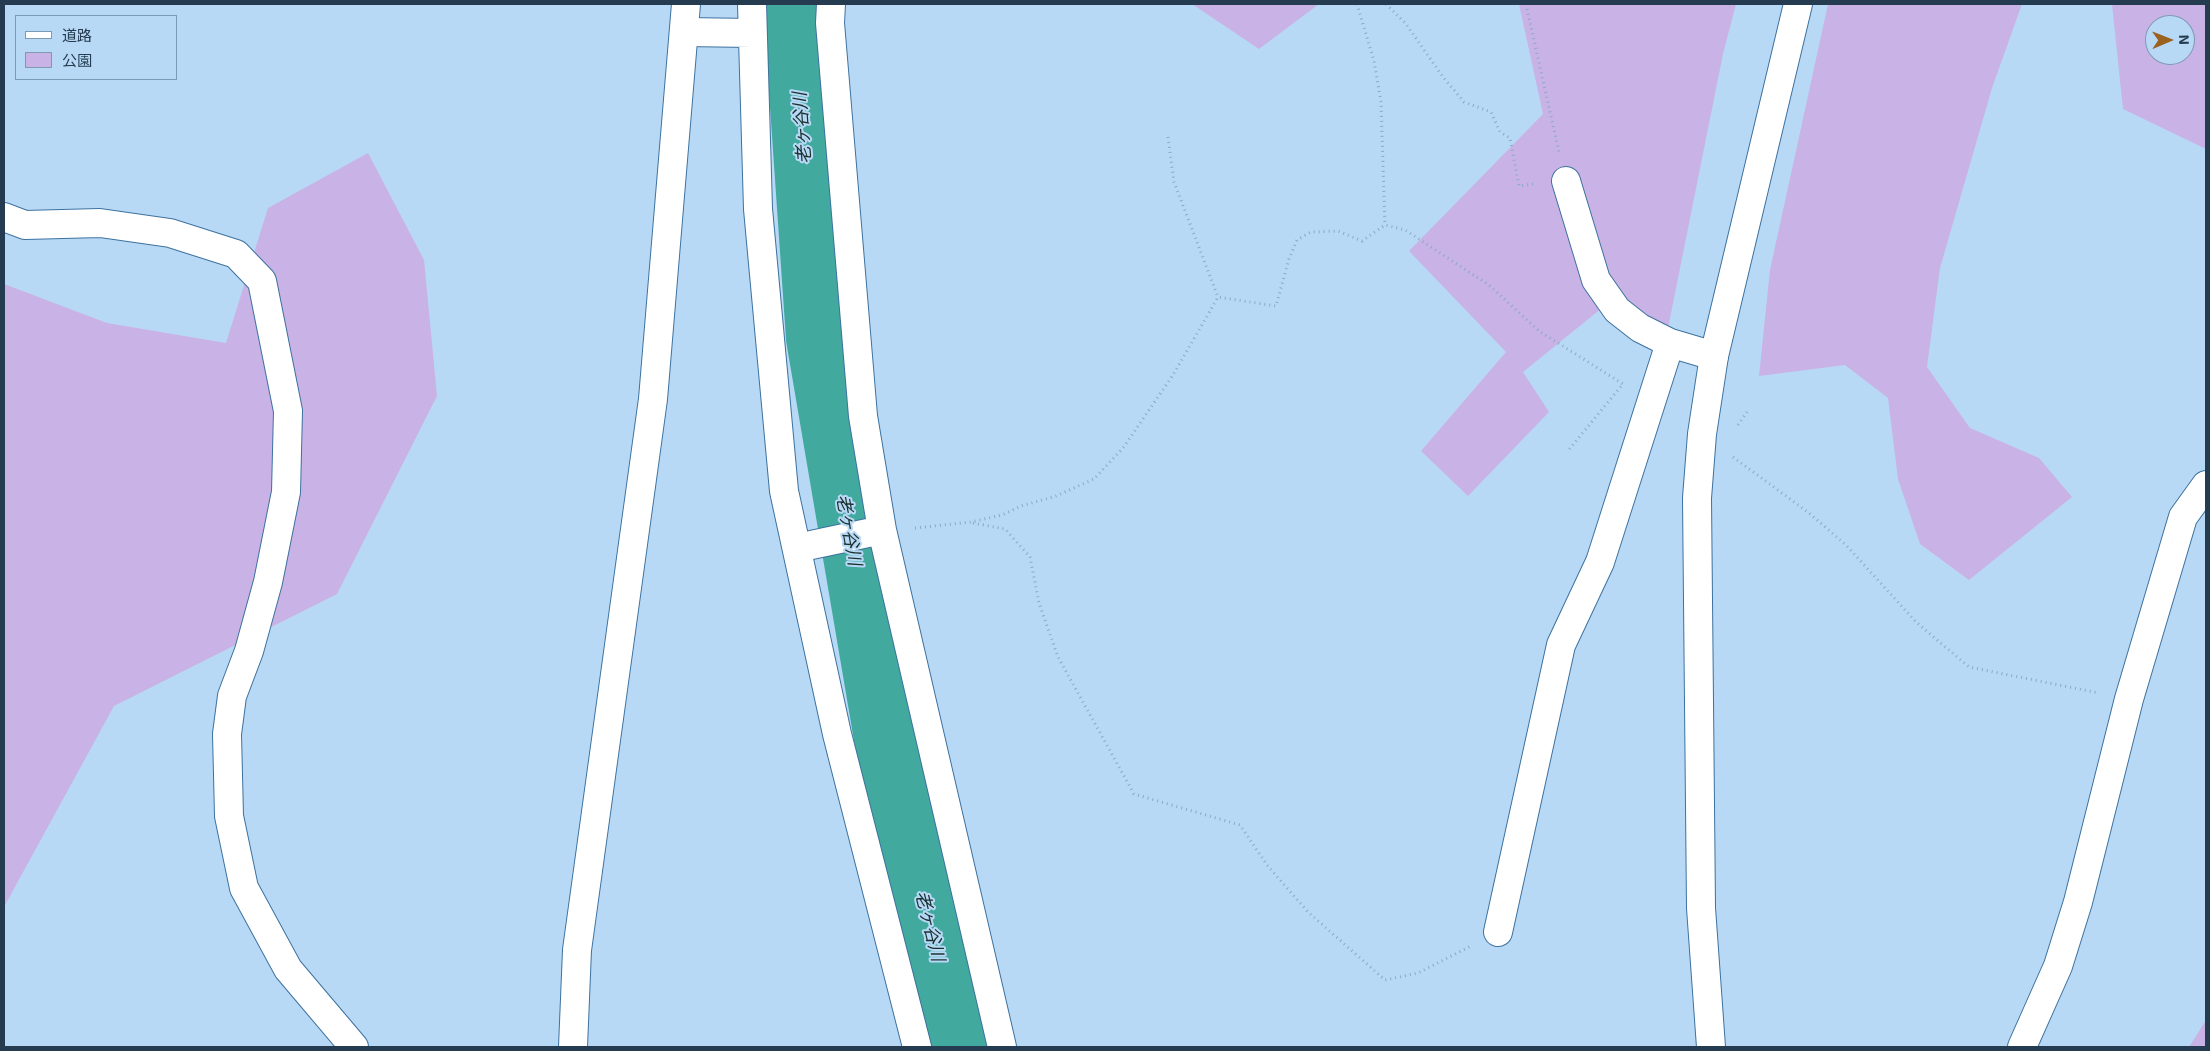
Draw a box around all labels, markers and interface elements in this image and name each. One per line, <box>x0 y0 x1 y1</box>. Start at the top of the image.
legend <box>15 15 178 80</box>
north arrow <box>2145 15 2195 65</box>
text: 道路 <box>62 26 92 44</box>
text: N <box>2176 35 2193 45</box>
text: 公園 <box>62 51 92 69</box>
water label: 老ヶ谷川 <box>789 91 815 165</box>
water label: 老ヶ谷川 <box>832 493 866 567</box>
water label: 老ヶ谷川 <box>911 888 949 964</box>

